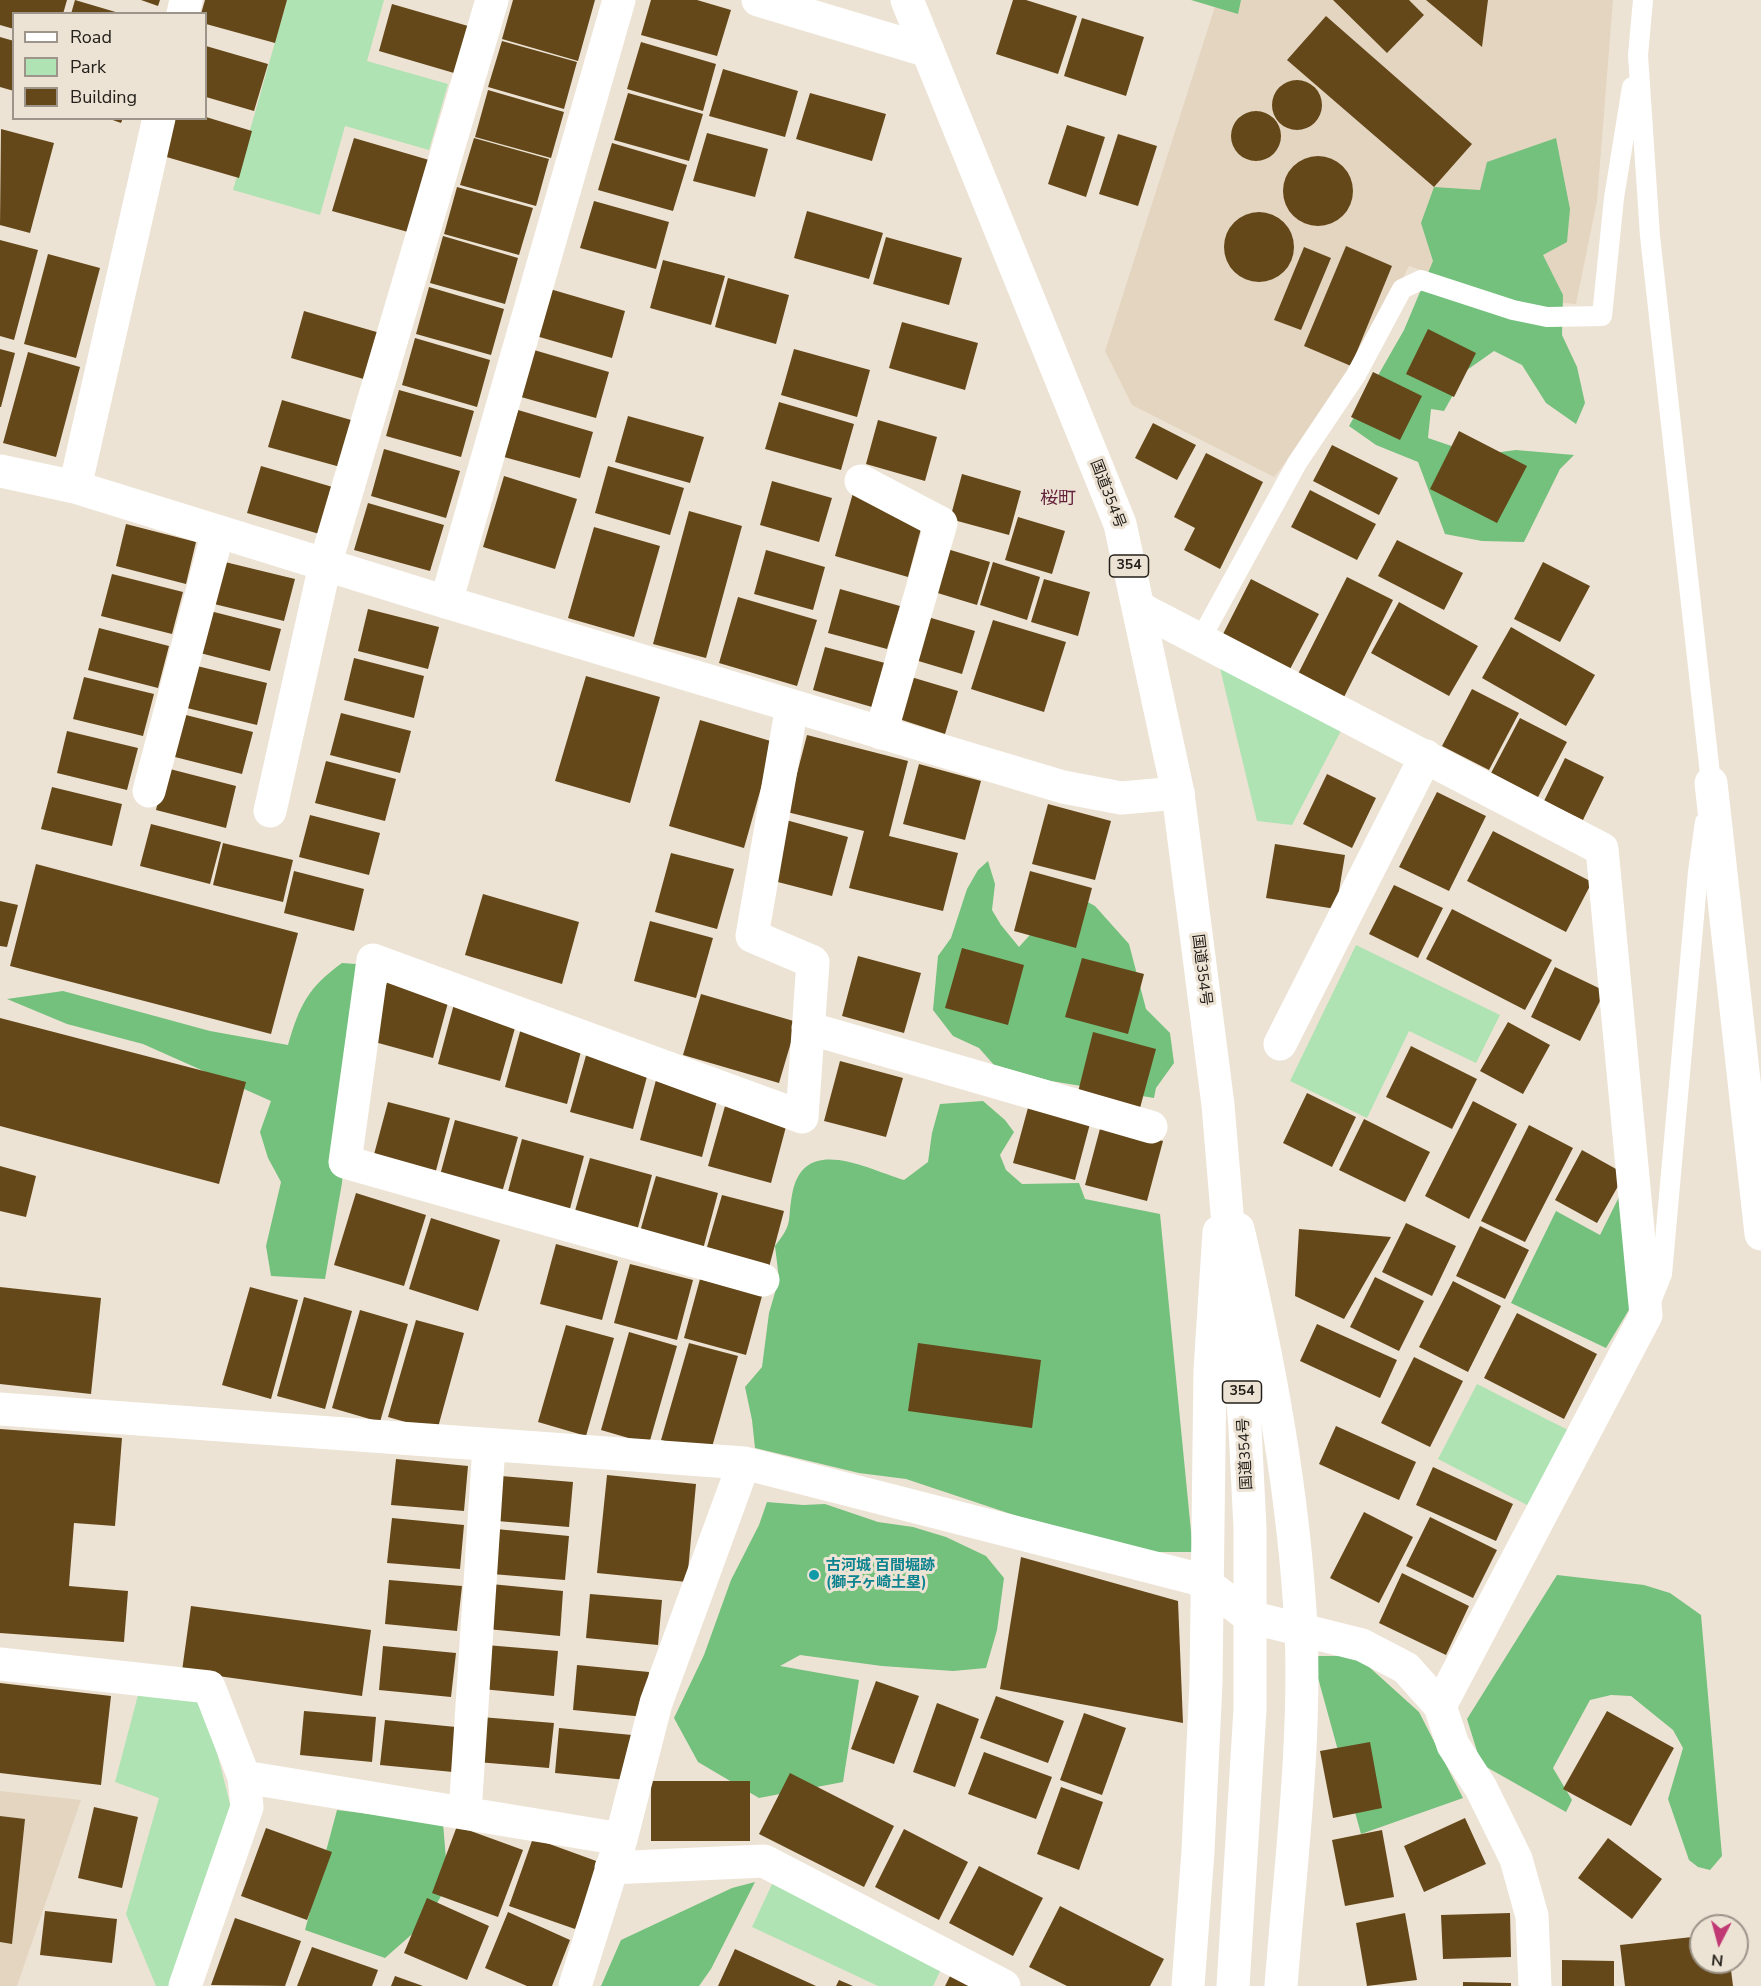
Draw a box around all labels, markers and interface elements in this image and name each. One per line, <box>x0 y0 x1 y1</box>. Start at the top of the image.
legend <box>12 12 207 120</box>
text: Road <box>70 25 112 49</box>
text: Park <box>70 55 106 79</box>
text: Building <box>70 85 137 109</box>
street label: 国道354号 <box>1086 457 1128 531</box>
district label: 桜町 <box>1040 489 1076 511</box>
road number: 354 <box>1110 555 1148 577</box>
street label: 国道354号 <box>1188 933 1214 1007</box>
road number: 354 <box>1222 1381 1262 1403</box>
street label: 国道354号 <box>1235 1418 1257 1490</box>
place label: 古河城 百間堀跡 (獅子ヶ崎土塁) <box>826 1557 935 1592</box>
marker: 古河城 百間堀跡 (獅子ヶ崎土塁) <box>807 1568 821 1582</box>
north arrow <box>1689 1914 1749 1974</box>
text: N <box>1710 1948 1724 1971</box>

